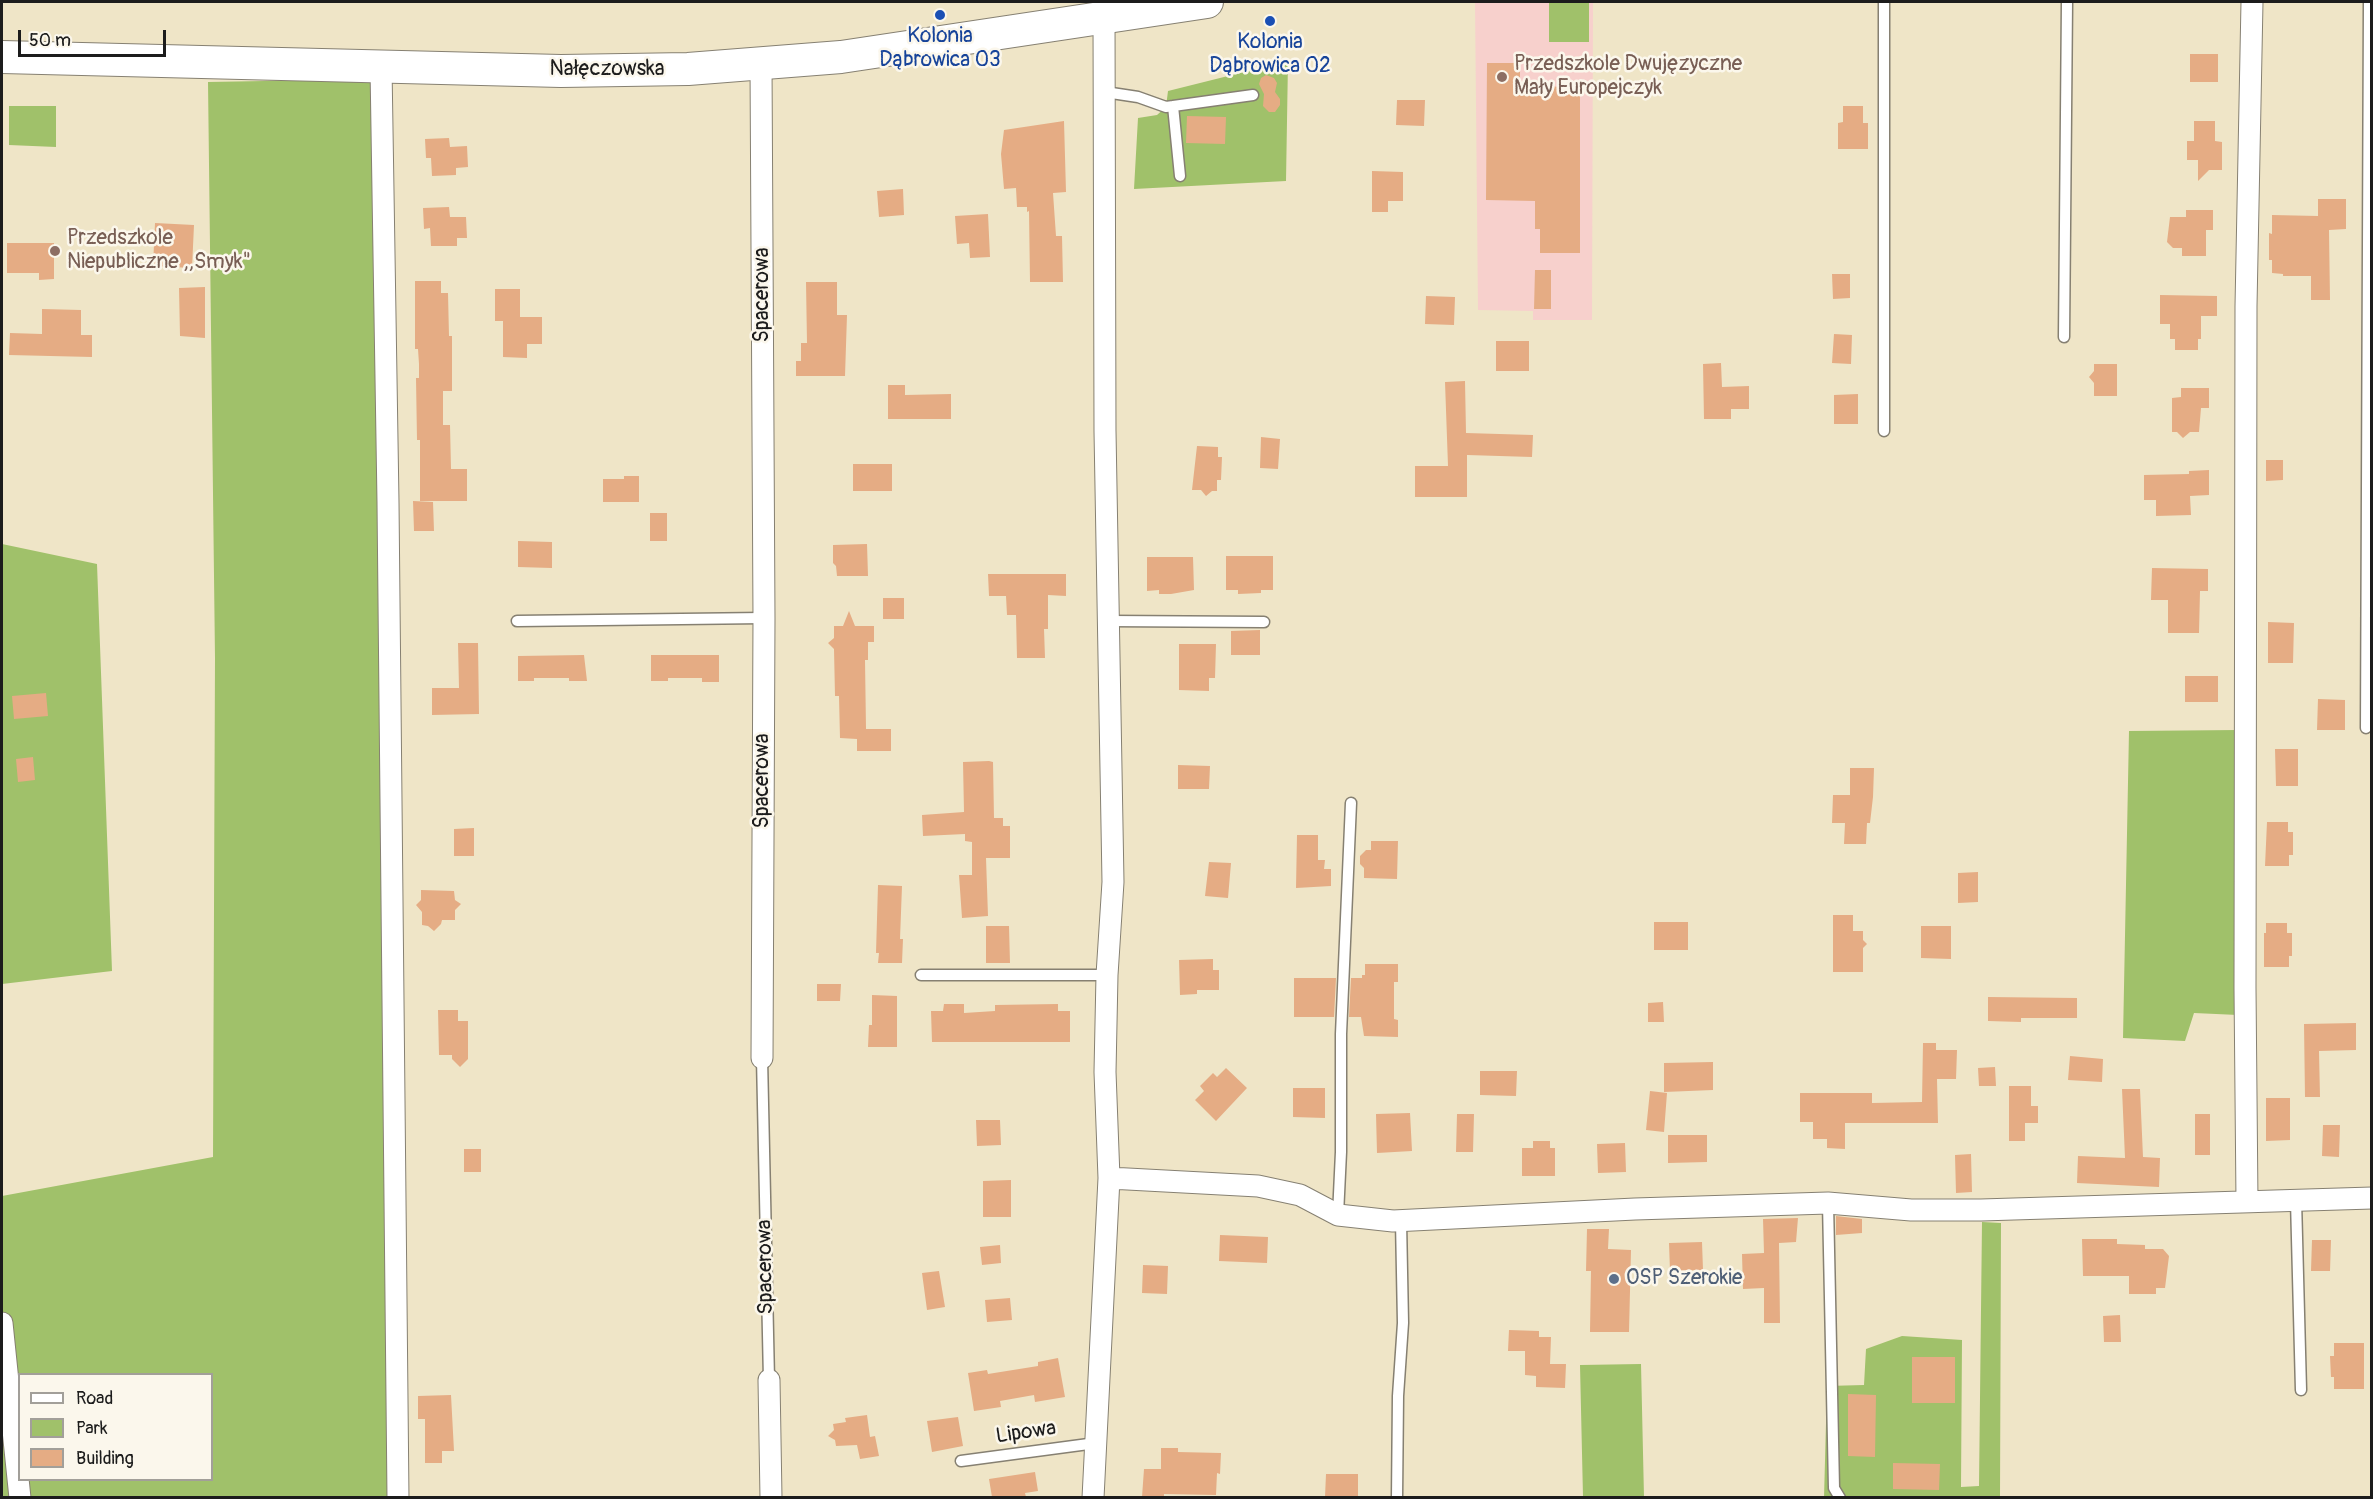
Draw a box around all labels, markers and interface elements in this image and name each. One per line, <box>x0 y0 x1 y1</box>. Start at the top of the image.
marker: Kolonia Dąbrowica 03 <box>933 8 947 22</box>
marker: Kolonia Dąbrowica 02 <box>1263 14 1277 28</box>
scale bar <box>21 18 170 56</box>
place label: Kolonia Dąbrowica 03 <box>879 24 1001 74</box>
text: 50 m <box>29 29 71 52</box>
place label: Kolonia Dąbrowica 02 <box>1209 30 1331 80</box>
place label: Przedszkole Dwujęzyczne Mały Europejczyk <box>1514 52 1742 102</box>
street label: Nałęczowska <box>549 57 665 83</box>
marker: Przedszkole Dwujęzyczne Mały Europejczyk <box>1495 70 1509 84</box>
place label: Przedszkole Niepubliczne ,,Smyk" <box>67 226 251 276</box>
marker: Przedszkole Niepubliczne ,,Smyk" <box>48 244 62 258</box>
street label: Spacerowa <box>750 247 776 343</box>
street label: Spacerowa <box>750 733 776 829</box>
street label: Spacerowa <box>753 1219 779 1315</box>
place label: OSP Szerokie <box>1626 1266 1742 1292</box>
marker: OSP Szerokie <box>1607 1272 1621 1286</box>
legend <box>18 1373 213 1481</box>
text: Road <box>76 1387 113 1410</box>
street label: Lipowa <box>994 1416 1058 1450</box>
text: Park <box>76 1417 108 1440</box>
text: Building <box>76 1447 134 1470</box>

